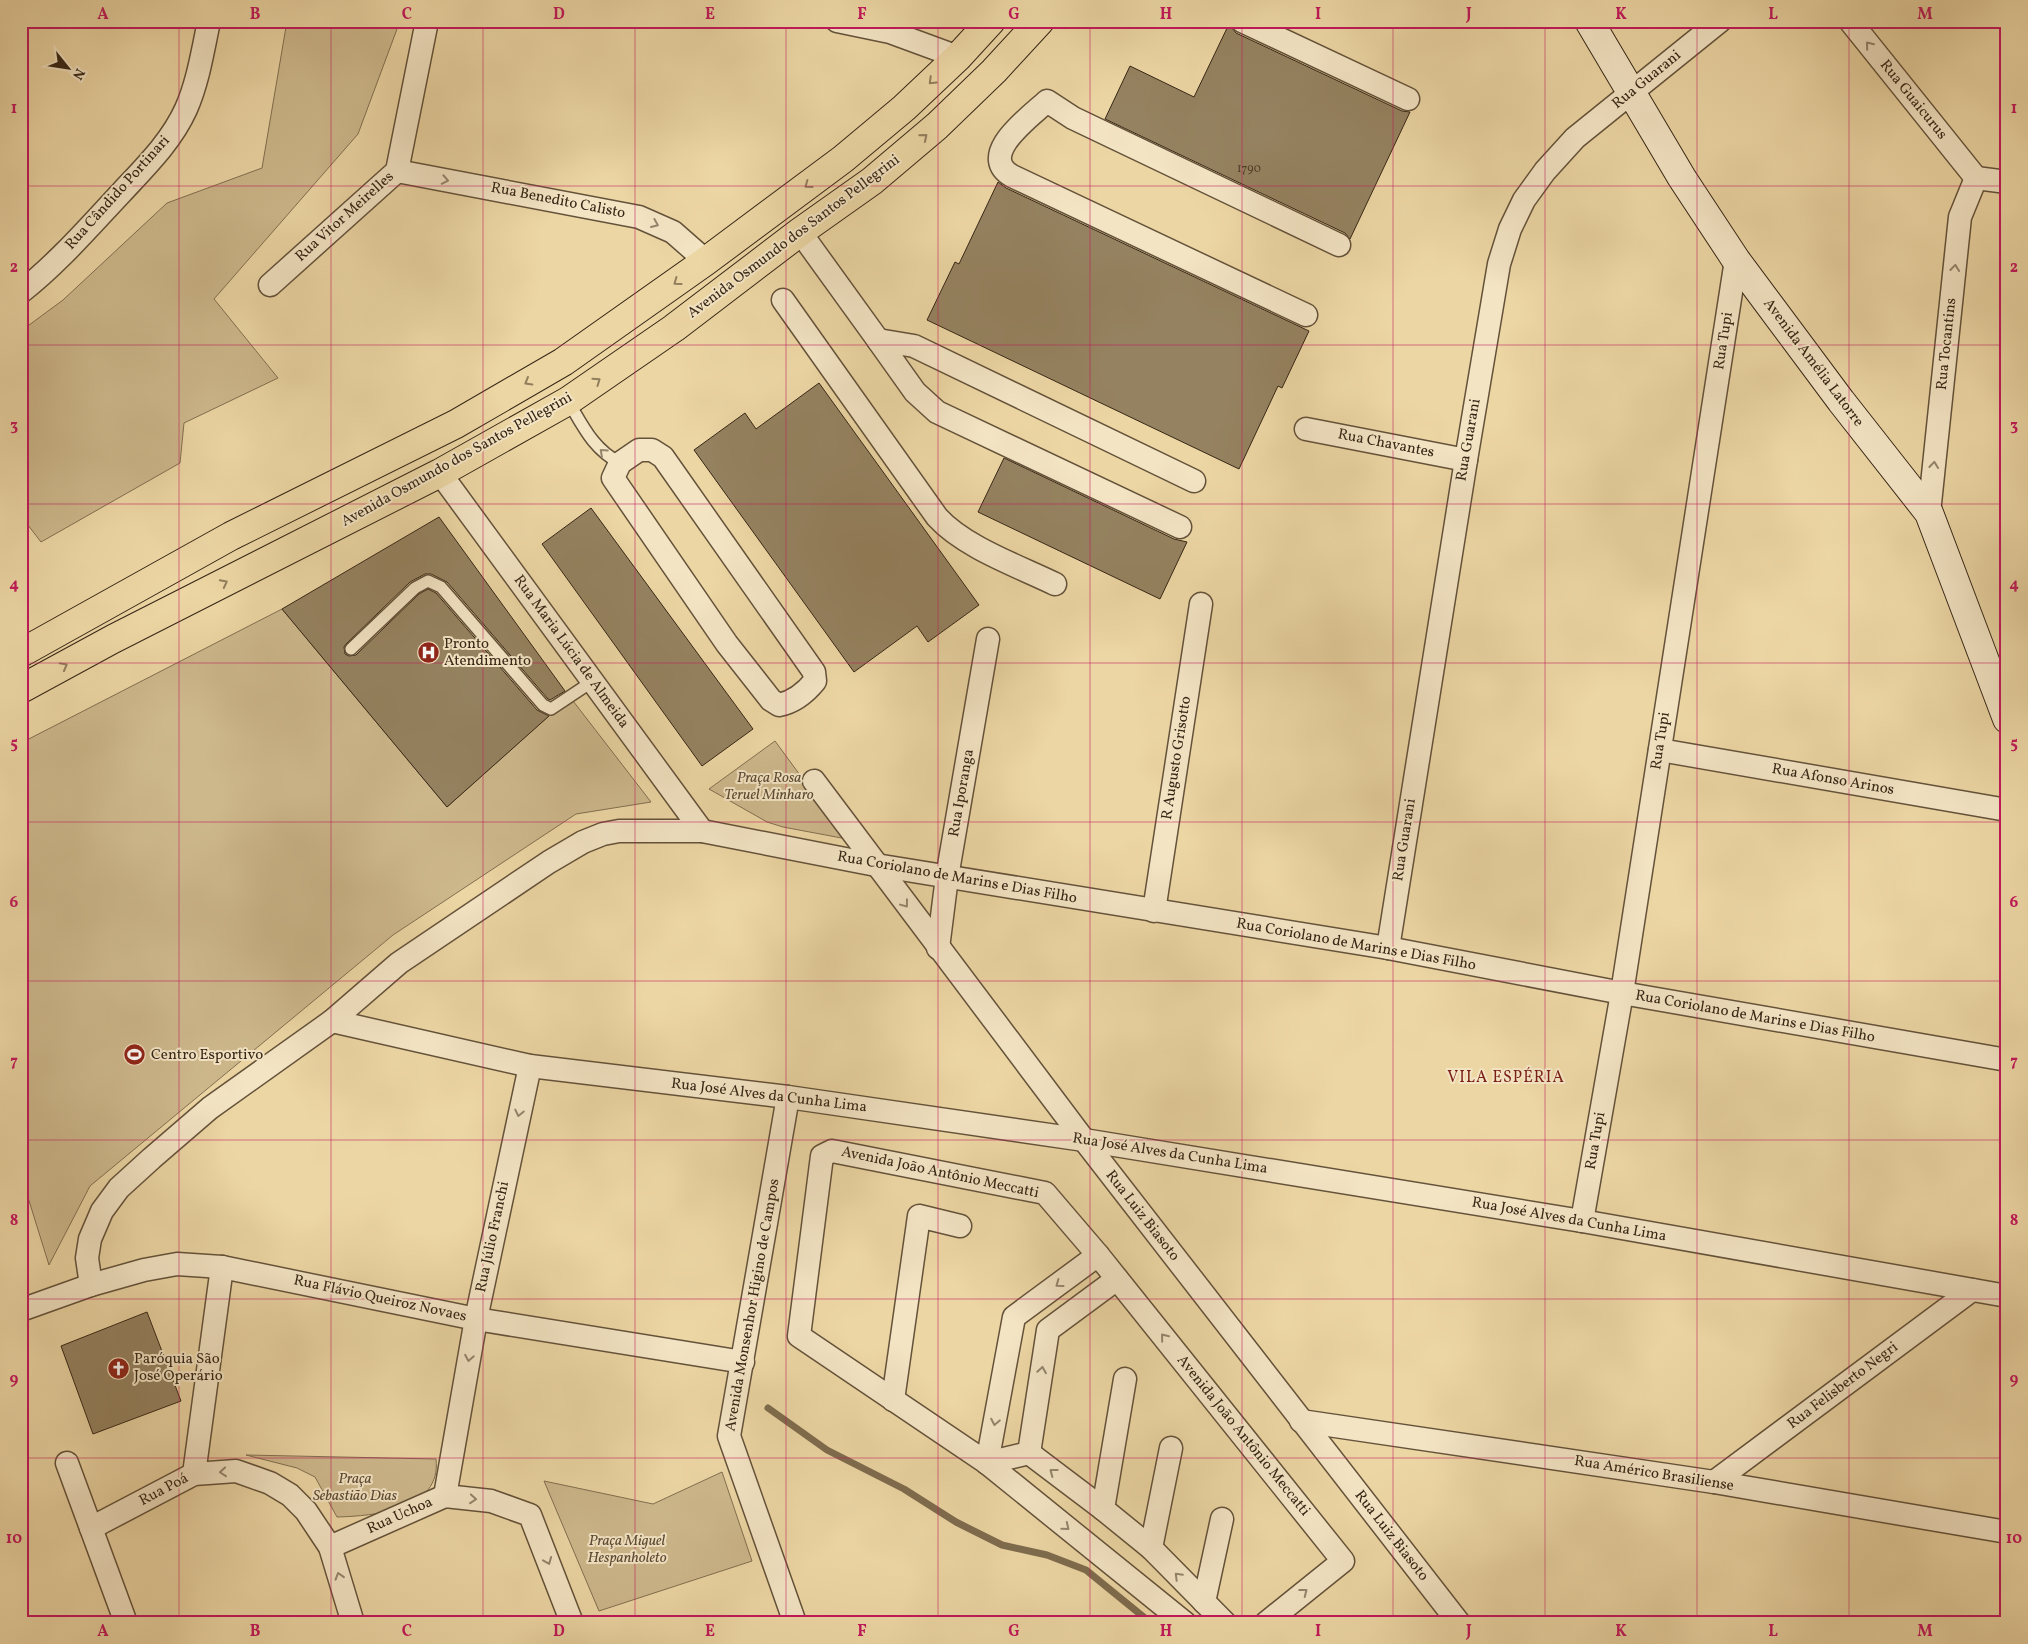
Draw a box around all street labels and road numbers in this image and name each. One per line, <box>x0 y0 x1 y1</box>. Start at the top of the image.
street label: Rua Guarani <box>1608 46 1686 114</box>
street label: Rua Guaicurus <box>1874 56 1952 144</box>
street label: Rua Cândido Portinari <box>61 131 175 255</box>
street label: Avenida Osmundo dos Santos Pellegrini <box>683 150 905 324</box>
street label: Rua Vitor Meirelles <box>291 167 399 267</box>
street label: Rua Benedito Calisto <box>489 178 627 224</box>
street label: Avenida Amélia Latorre <box>1758 294 1868 432</box>
street label: Rua Tocantins <box>1932 297 1962 391</box>
street label: Rua Tupi <box>1709 311 1739 371</box>
street label: Avenida Osmundo dos Santos Pellegrini <box>338 388 576 532</box>
street label: Rua Guarani <box>1451 397 1487 483</box>
street label: Rua Chavantes <box>1336 424 1436 464</box>
street label: Rua Maria Lúcia de Almeida <box>508 571 634 733</box>
street label: R Augusto Grisotto <box>1157 695 1197 821</box>
street label: Rua Tupi <box>1646 711 1676 771</box>
street label: Rua Iporanga <box>944 747 980 839</box>
street label: Rua Afonso Arinos <box>1770 759 1896 801</box>
street label: Rua Guarani <box>1388 797 1422 883</box>
street label: Rua Coriolano de Marins e Dias Filho <box>836 847 1078 909</box>
street label: Rua Coriolano de Marins e Dias Filho <box>1235 914 1477 976</box>
street label: Rua Coriolano de Marins e Dias Filho <box>1634 986 1876 1048</box>
street label: Rua José Alves da Cunha Lima <box>670 1074 868 1118</box>
street label: Rua Tupi <box>1581 1110 1611 1172</box>
street label: Rua José Alves da Cunha Lima <box>1071 1128 1269 1180</box>
street label: Avenida João Antônio Meccatti <box>839 1142 1041 1204</box>
street label: Rua Luiz Biasoto <box>1100 1166 1184 1266</box>
street label: Avenida Monsenhor Higino de Campos <box>720 1177 786 1433</box>
street label: Rua Júlio Franchi <box>471 1180 515 1294</box>
street label: Rua José Alves da Cunha Lima <box>1470 1193 1668 1247</box>
street label: Rua Flávio Queiroz Novaes <box>292 1270 468 1328</box>
street label: Rua Felisberto Negri <box>1783 1337 1903 1435</box>
street label: Avenida João Antônio Meccatti <box>1171 1351 1315 1521</box>
street label: Rua Américo Brasiliense <box>1573 1451 1735 1497</box>
street label: Rua Poá <box>136 1468 192 1512</box>
street label: Rua Luiz Biasoto <box>1349 1486 1433 1586</box>
street label: Rua Uchoa <box>364 1492 436 1540</box>

